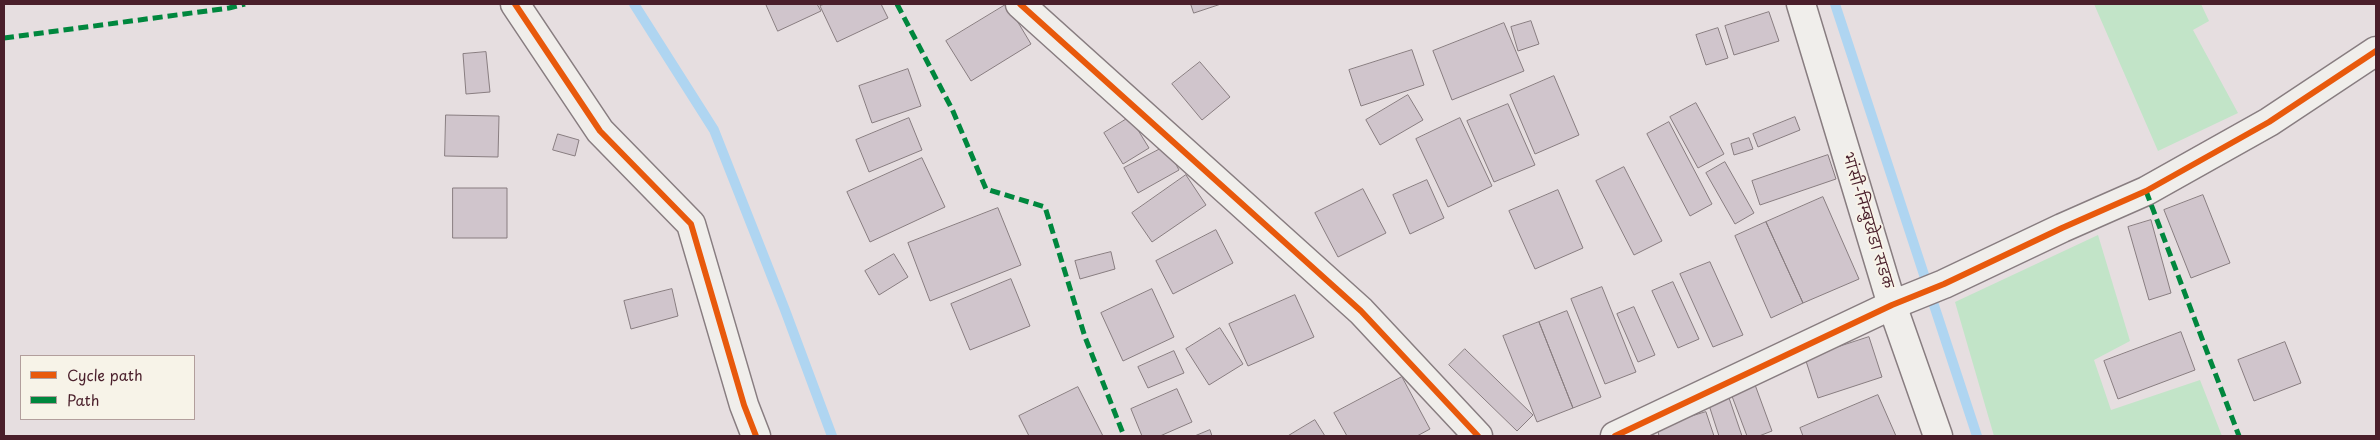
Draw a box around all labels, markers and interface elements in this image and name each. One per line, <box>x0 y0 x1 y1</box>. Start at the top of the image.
street label: भांसी-निम्बुखेडा सडक <box>1838 151 1896 291</box>
legend <box>20 355 195 420</box>
text: Cycle path <box>67 363 143 386</box>
text: Path <box>67 388 99 411</box>

